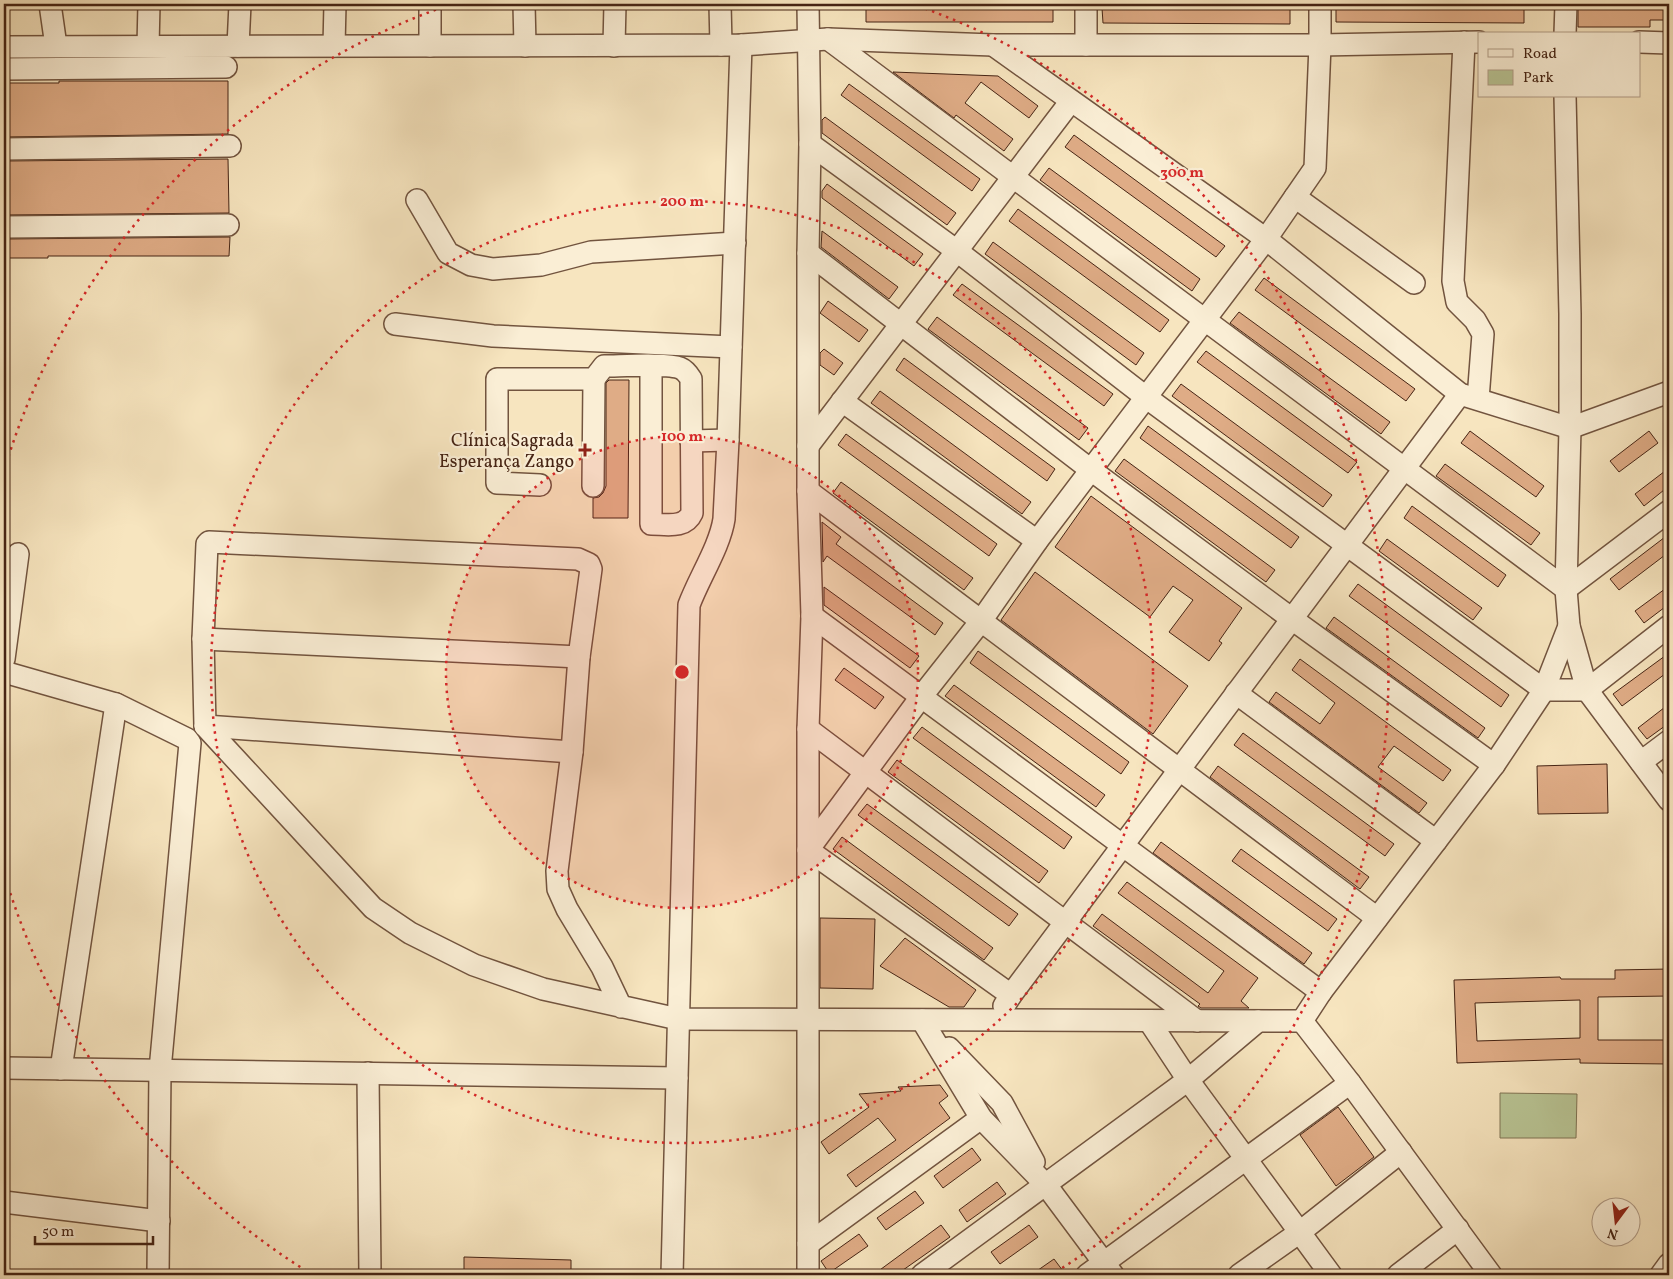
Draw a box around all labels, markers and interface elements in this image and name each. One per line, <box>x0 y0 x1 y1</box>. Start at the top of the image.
legend <box>1478 32 1640 98</box>
text: Road <box>1523 44 1557 65</box>
text: Park <box>1523 68 1554 89</box>
text: 300 m <box>1160 163 1204 184</box>
text: 200 m <box>660 192 704 213</box>
text: 100 m <box>661 427 704 448</box>
place label: Clínica Sagrada Esperança Zango <box>439 429 574 475</box>
marker: Clínica Sagrada Esperança Zango <box>578 443 592 457</box>
centre of rings <box>673 663 691 681</box>
north arrow <box>1590 1196 1640 1246</box>
scale bar <box>35 1214 152 1246</box>
text: 50 m <box>42 1222 74 1243</box>
text: N <box>1606 1223 1620 1244</box>

